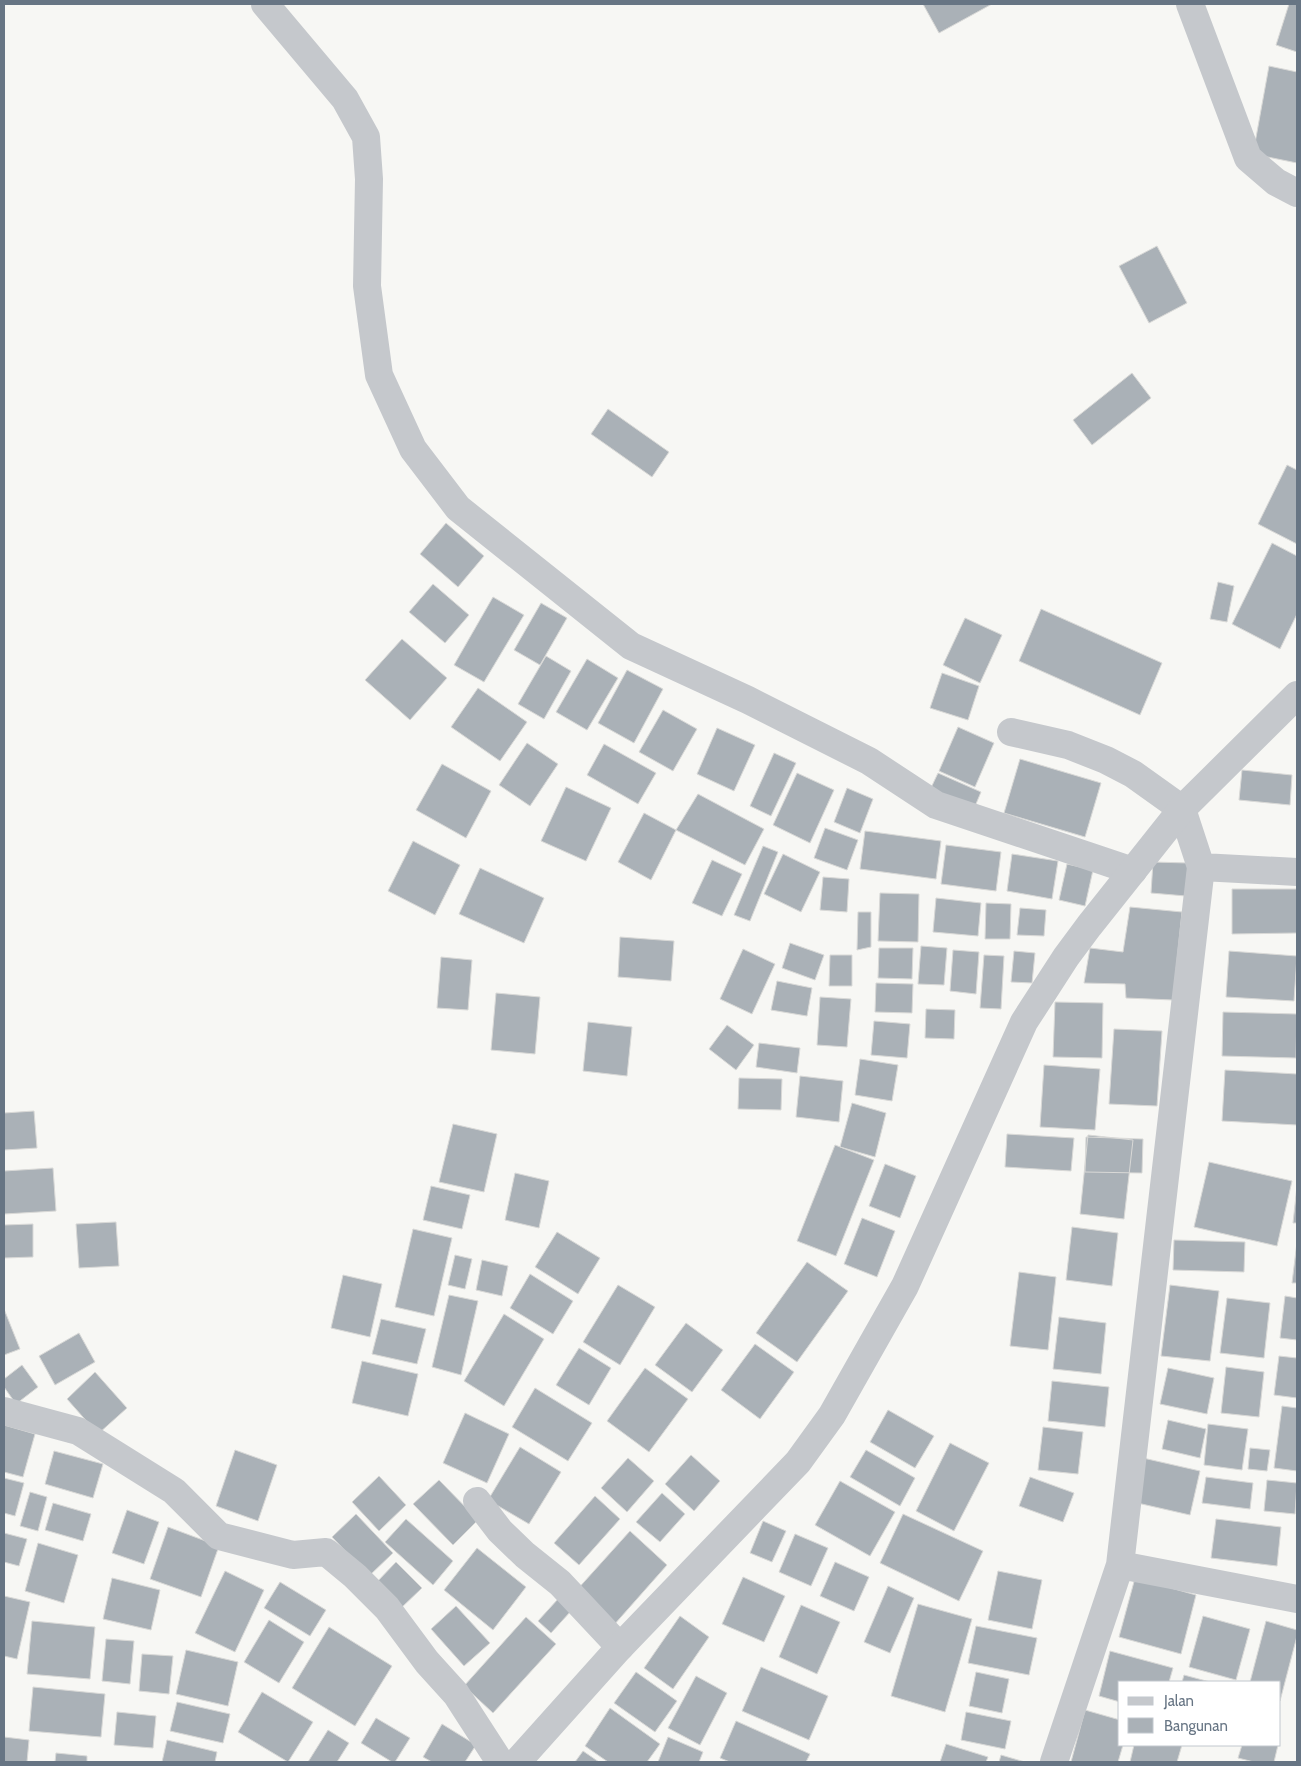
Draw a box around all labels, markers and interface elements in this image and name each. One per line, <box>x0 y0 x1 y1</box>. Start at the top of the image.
legend <box>1118 1681 1281 1746</box>
text: Jalan <box>1163 1692 1194 1710</box>
text: Bangunan <box>1164 1717 1228 1735</box>

